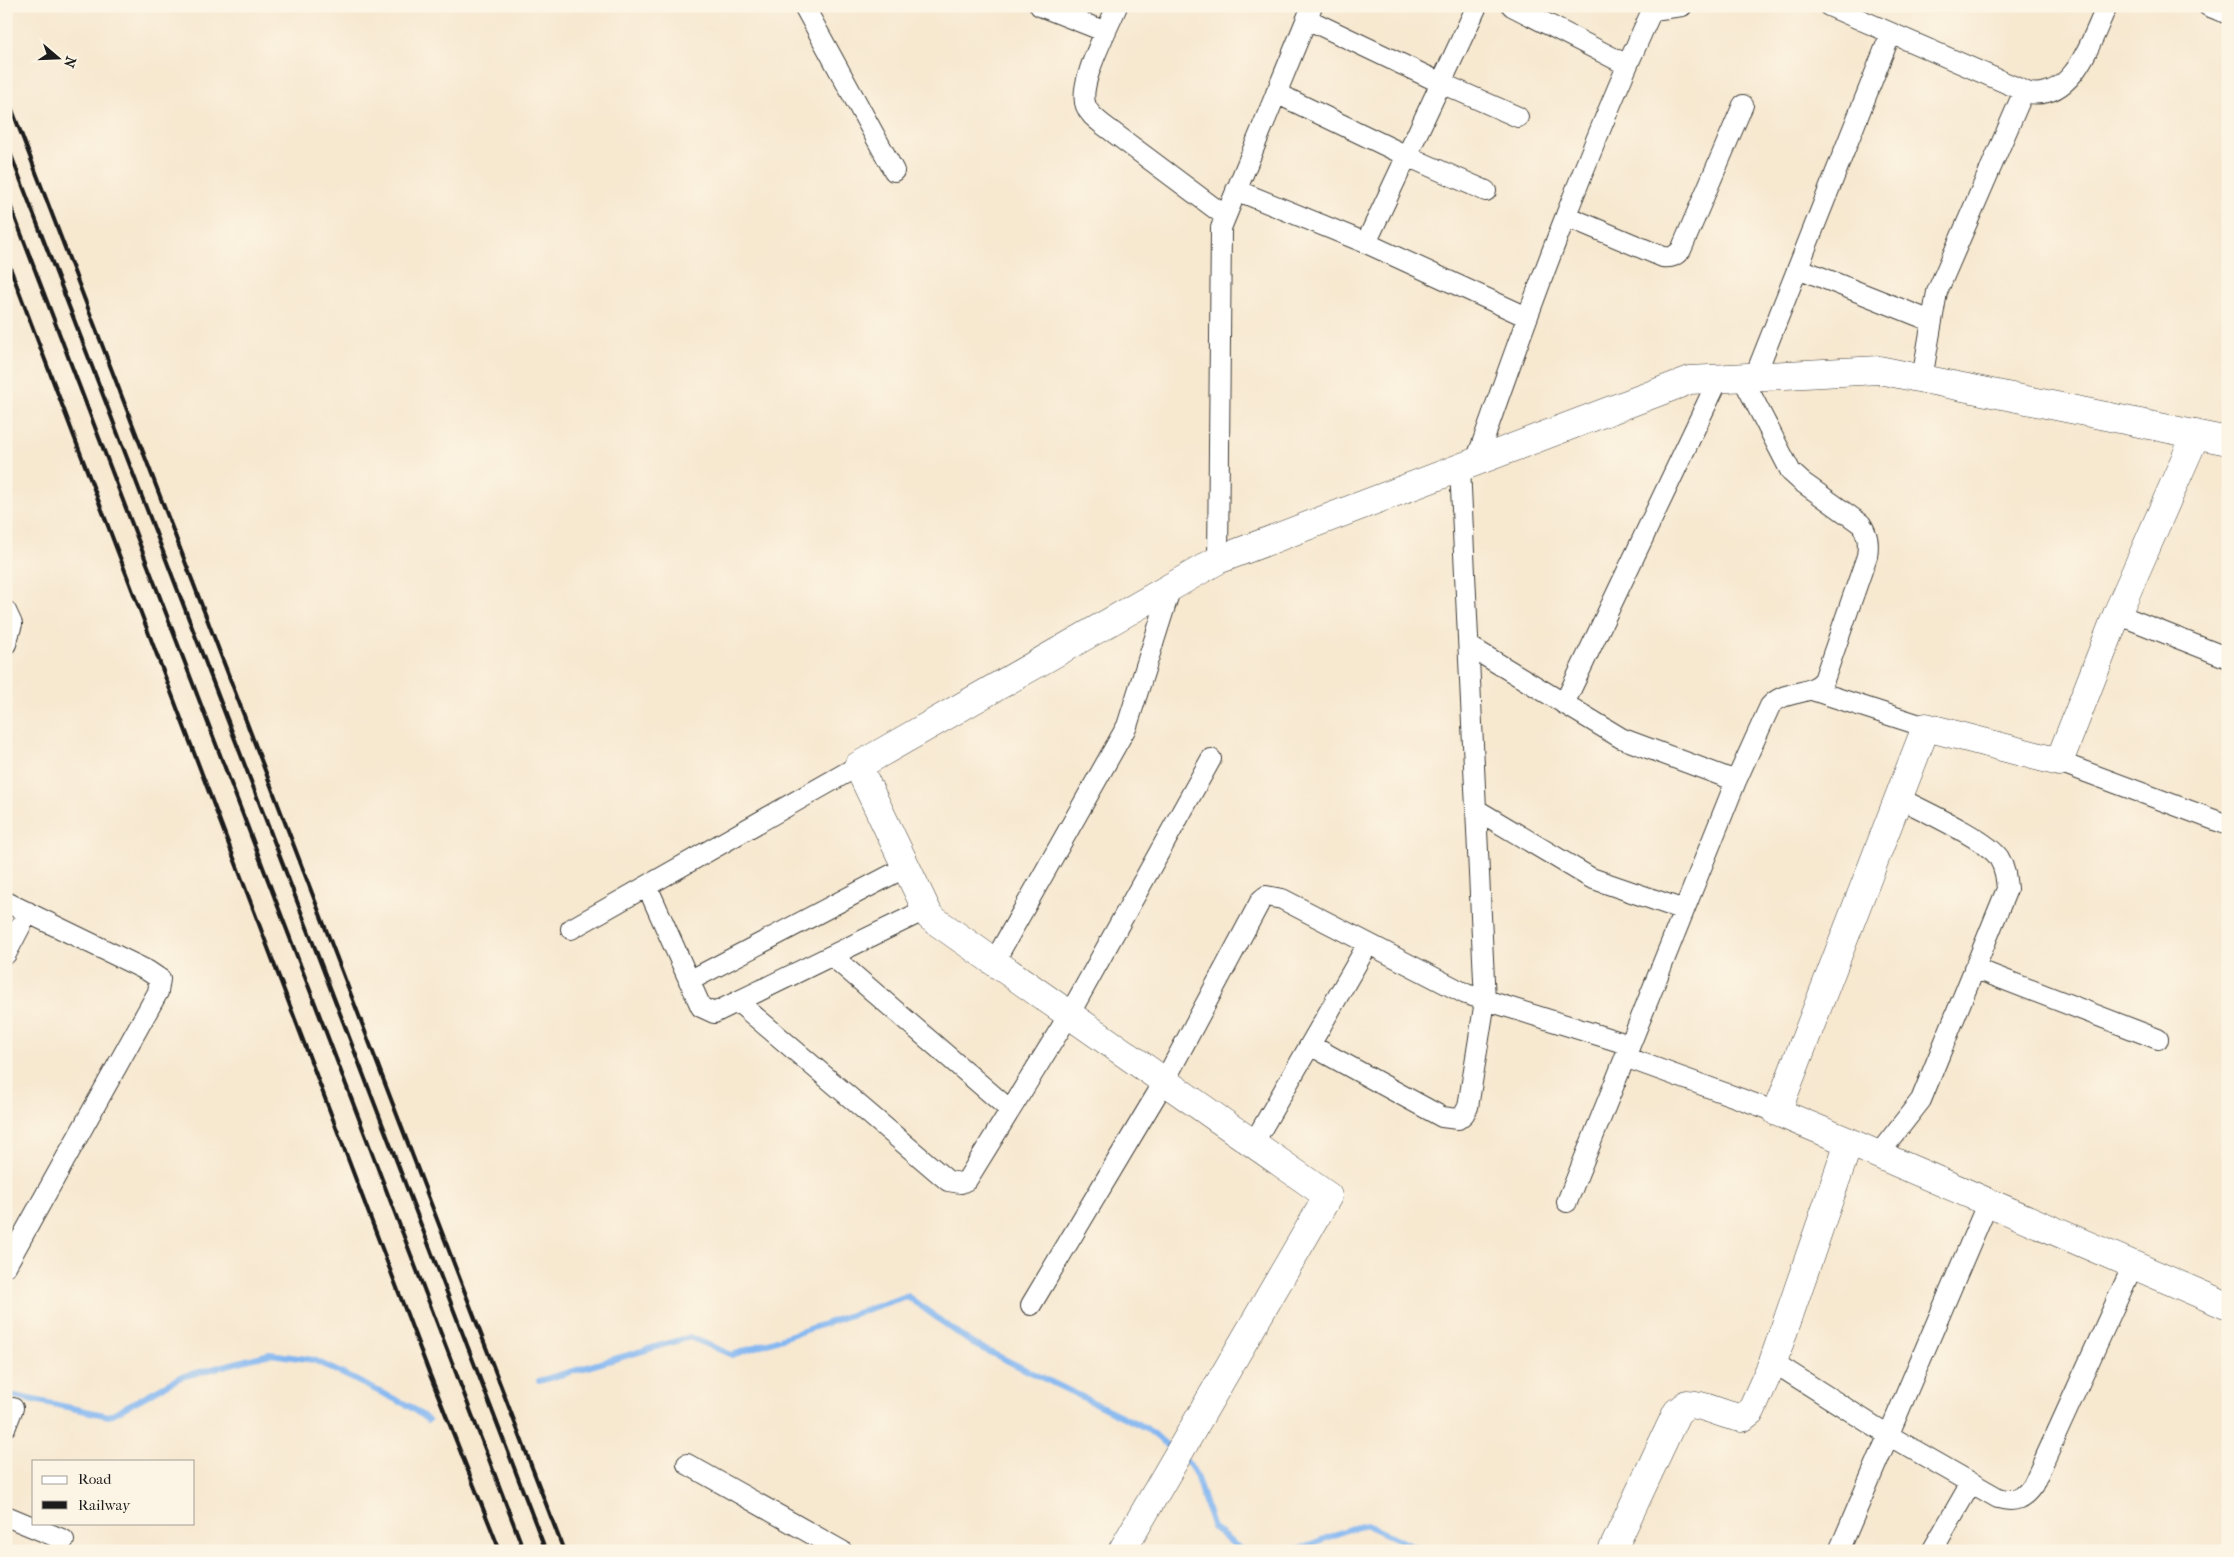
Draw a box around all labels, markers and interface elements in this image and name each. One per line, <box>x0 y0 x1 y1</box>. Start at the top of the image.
north arrow <box>32 32 82 82</box>
text: N <box>60 54 80 70</box>
legend <box>32 1460 195 1524</box>
text: Road <box>78 1470 112 1488</box>
text: Railway <box>78 1496 131 1514</box>

